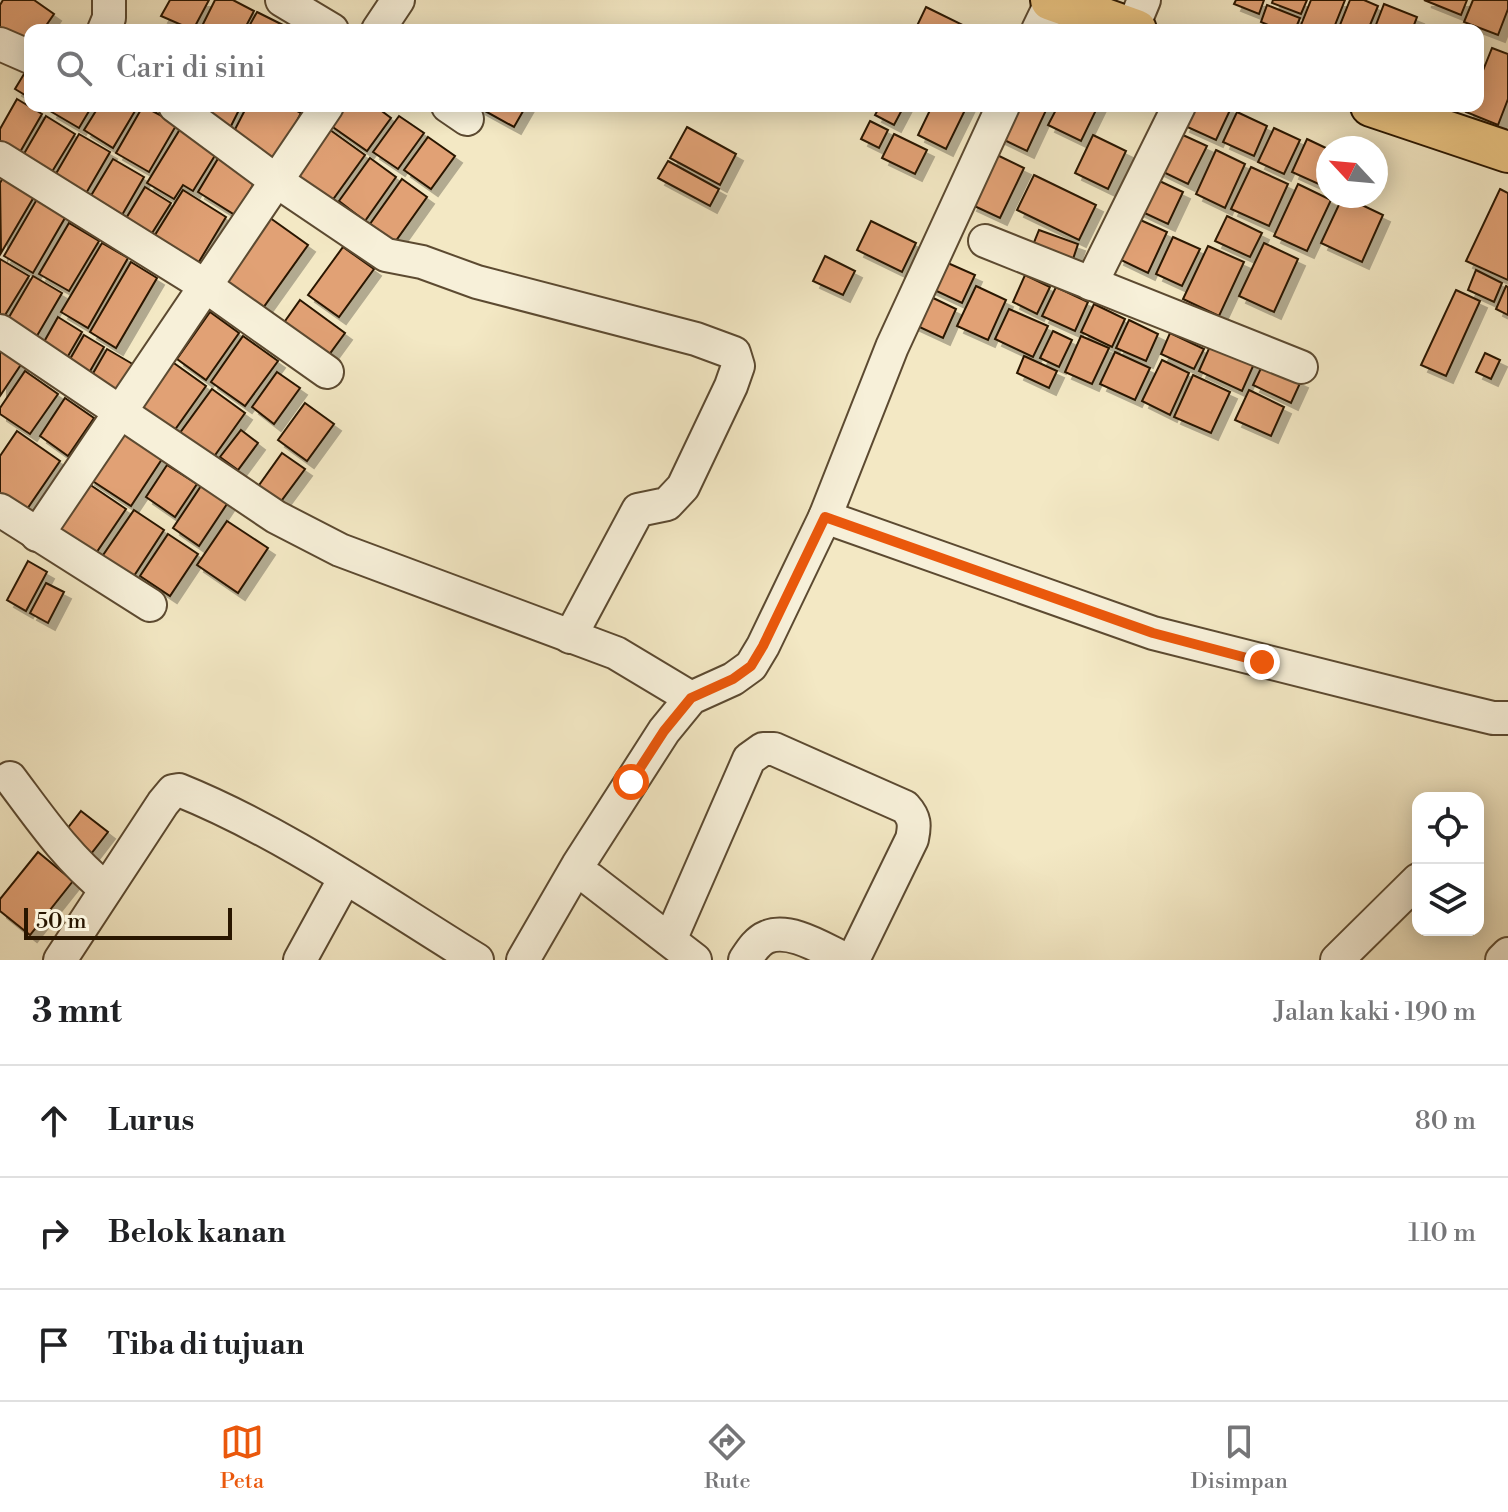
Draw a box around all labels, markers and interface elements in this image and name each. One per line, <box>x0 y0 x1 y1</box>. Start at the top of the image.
search box <box>24 24 1484 112</box>
icon: search <box>52 46 96 90</box>
text: Cari di sini <box>116 49 265 87</box>
north arrow <box>1316 136 1388 208</box>
route end <box>1244 644 1280 680</box>
route start <box>613 764 649 800</box>
map controls <box>1412 792 1484 936</box>
button: locate <box>1412 792 1484 864</box>
button: layers <box>1412 864 1484 936</box>
scale bar <box>24 904 232 940</box>
text: 50 m <box>36 908 87 935</box>
text: 3 mnt <box>32 991 122 1033</box>
text: Jalan kaki · 190 m <box>1274 996 1476 1028</box>
icon: ahead <box>32 1099 76 1143</box>
text: Lurus <box>108 1102 194 1140</box>
text: 80 m <box>1415 1105 1476 1137</box>
icon: right <box>32 1211 76 1255</box>
text: Belok kanan <box>108 1214 286 1252</box>
text: 110 m <box>1408 1217 1476 1249</box>
icon: arrive <box>32 1323 76 1367</box>
text: Tiba di tujuan <box>108 1326 304 1364</box>
tab: Peta <box>220 1420 264 1495</box>
tab: Rute <box>704 1420 751 1495</box>
tab: Disimpan <box>1191 1420 1288 1495</box>

